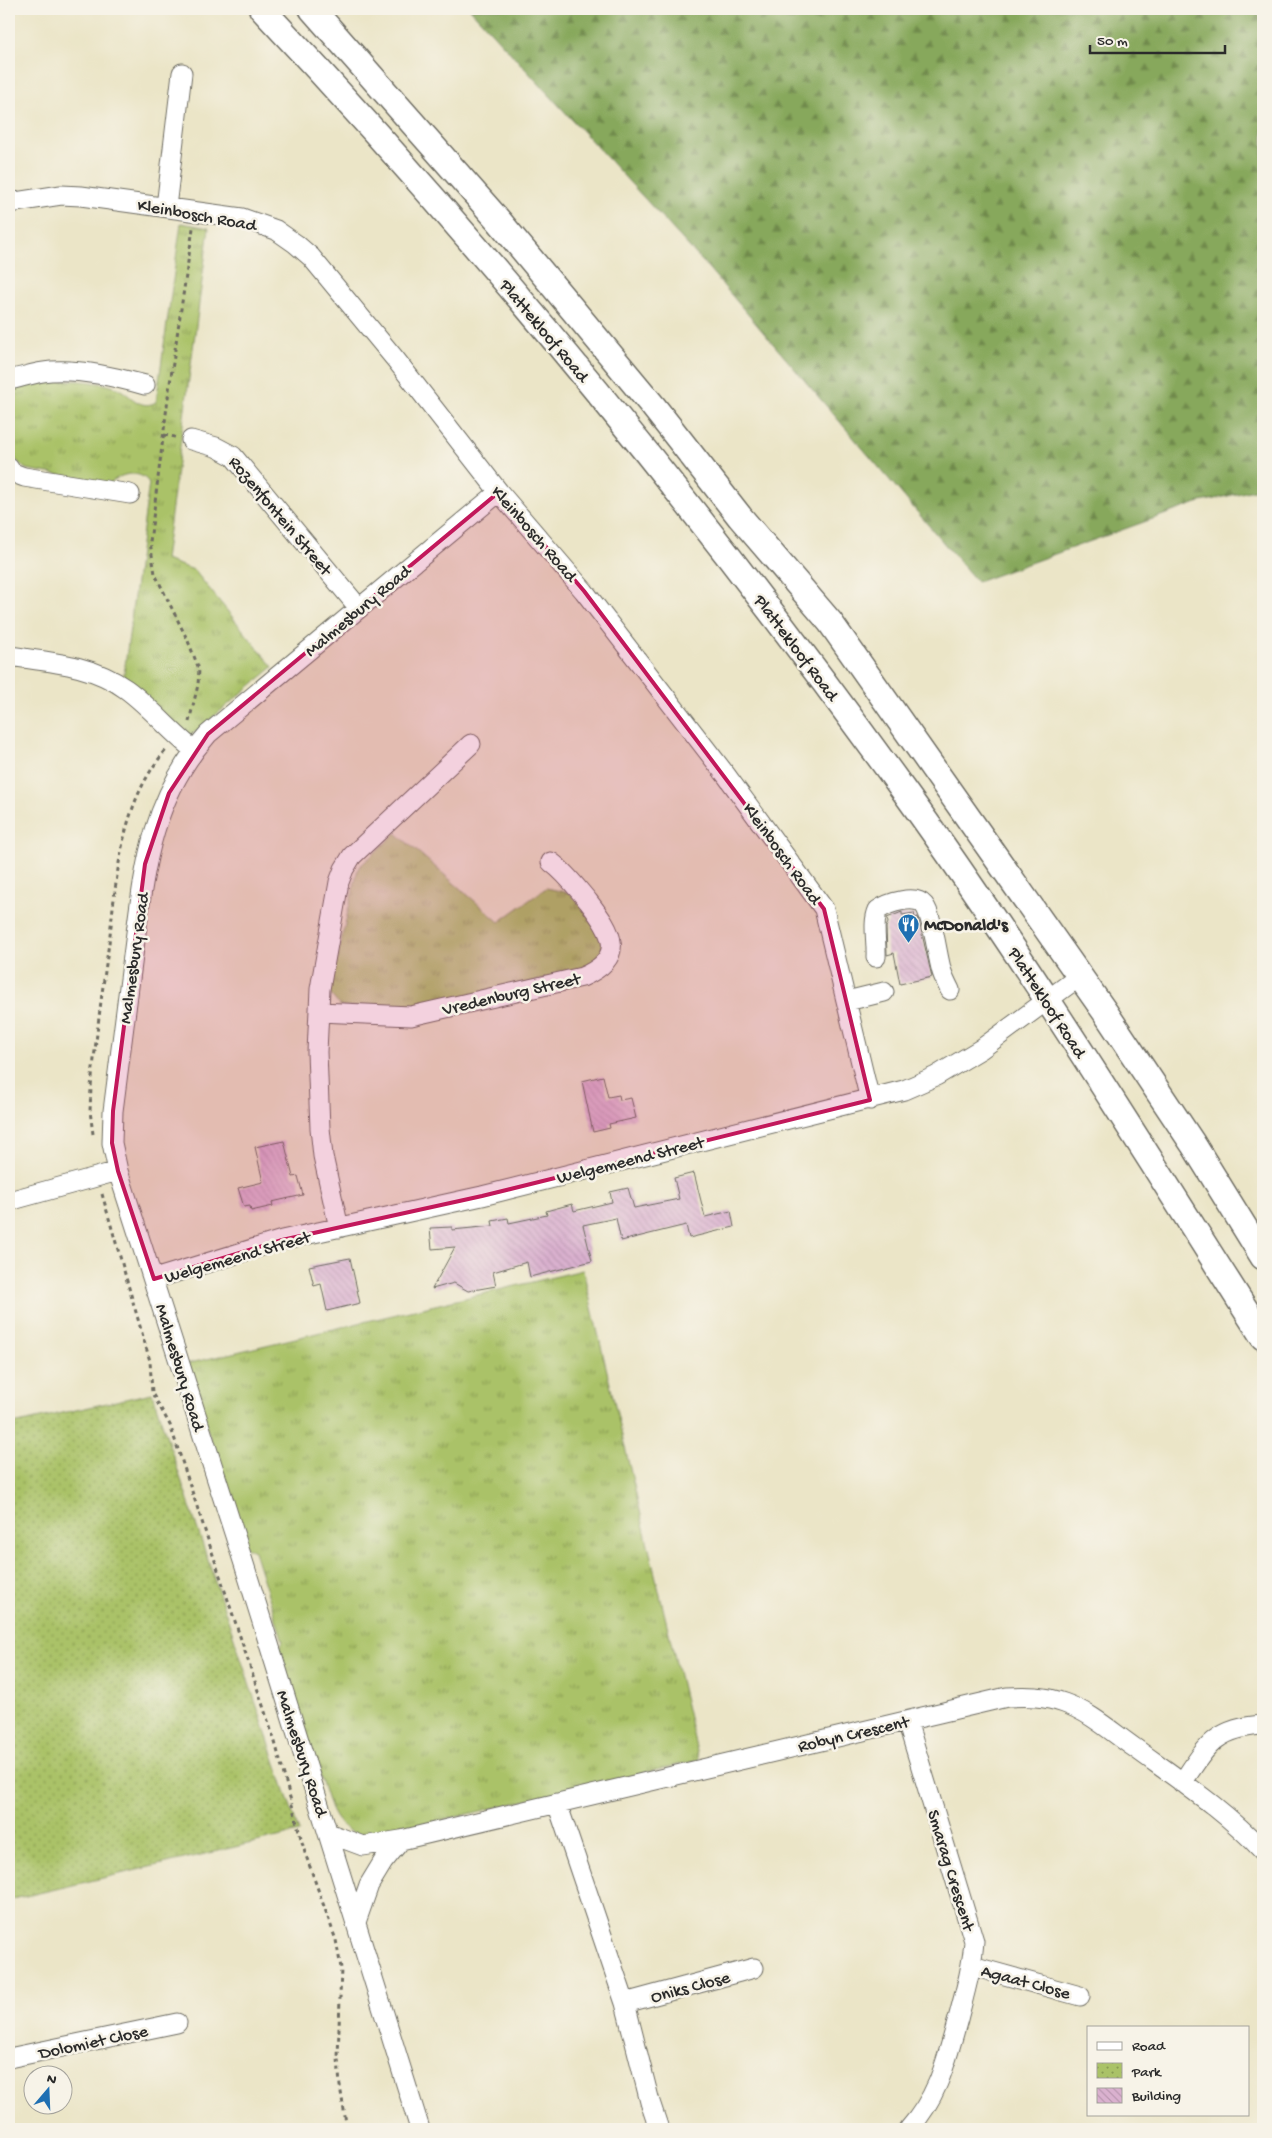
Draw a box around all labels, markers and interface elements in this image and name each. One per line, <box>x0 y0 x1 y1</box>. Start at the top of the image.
scale bar <box>1090 22 1224 54</box>
text: 50 m <box>1097 33 1128 51</box>
street label: Kleinbosch Road <box>135 196 259 238</box>
street label: Plattekloof Road <box>493 275 593 388</box>
street label: Rozenfontein Street <box>223 453 336 582</box>
street label: Kleinbosch Road <box>486 482 581 588</box>
street label: Malmesbury Road <box>301 561 417 662</box>
street label: Plattekloof Road <box>748 590 843 707</box>
street label: Kleinbosch Road <box>737 800 826 911</box>
street label: Malmesbury Road <box>116 890 155 1025</box>
restaurant icon: McDonald's <box>896 912 920 943</box>
place label: McDonald's <box>924 916 1009 937</box>
street label: Plattekloof Road <box>1002 943 1090 1064</box>
street label: Vredenburg Street <box>440 969 584 1022</box>
street label: Welgemeend Street <box>555 1133 708 1190</box>
street label: Welgemeend Street <box>162 1227 315 1289</box>
street label: Malmesbury Road <box>149 1302 208 1435</box>
street label: Malmesbury Road <box>270 1688 331 1821</box>
street label: Robyn Crescent <box>796 1712 913 1758</box>
street label: Smarag Crescent <box>921 1808 978 1935</box>
street label: Agaat Close <box>978 1961 1073 2006</box>
street label: Oniks Close <box>649 1968 733 2009</box>
street label: Dolomiet Close <box>36 2021 151 2065</box>
legend <box>1087 2026 1250 2116</box>
text: Road <box>1132 2038 1166 2056</box>
text: Park <box>1131 2064 1162 2082</box>
north arrow <box>22 2066 72 2116</box>
text: N <box>44 2071 59 2090</box>
text: Building <box>1131 2088 1181 2106</box>

